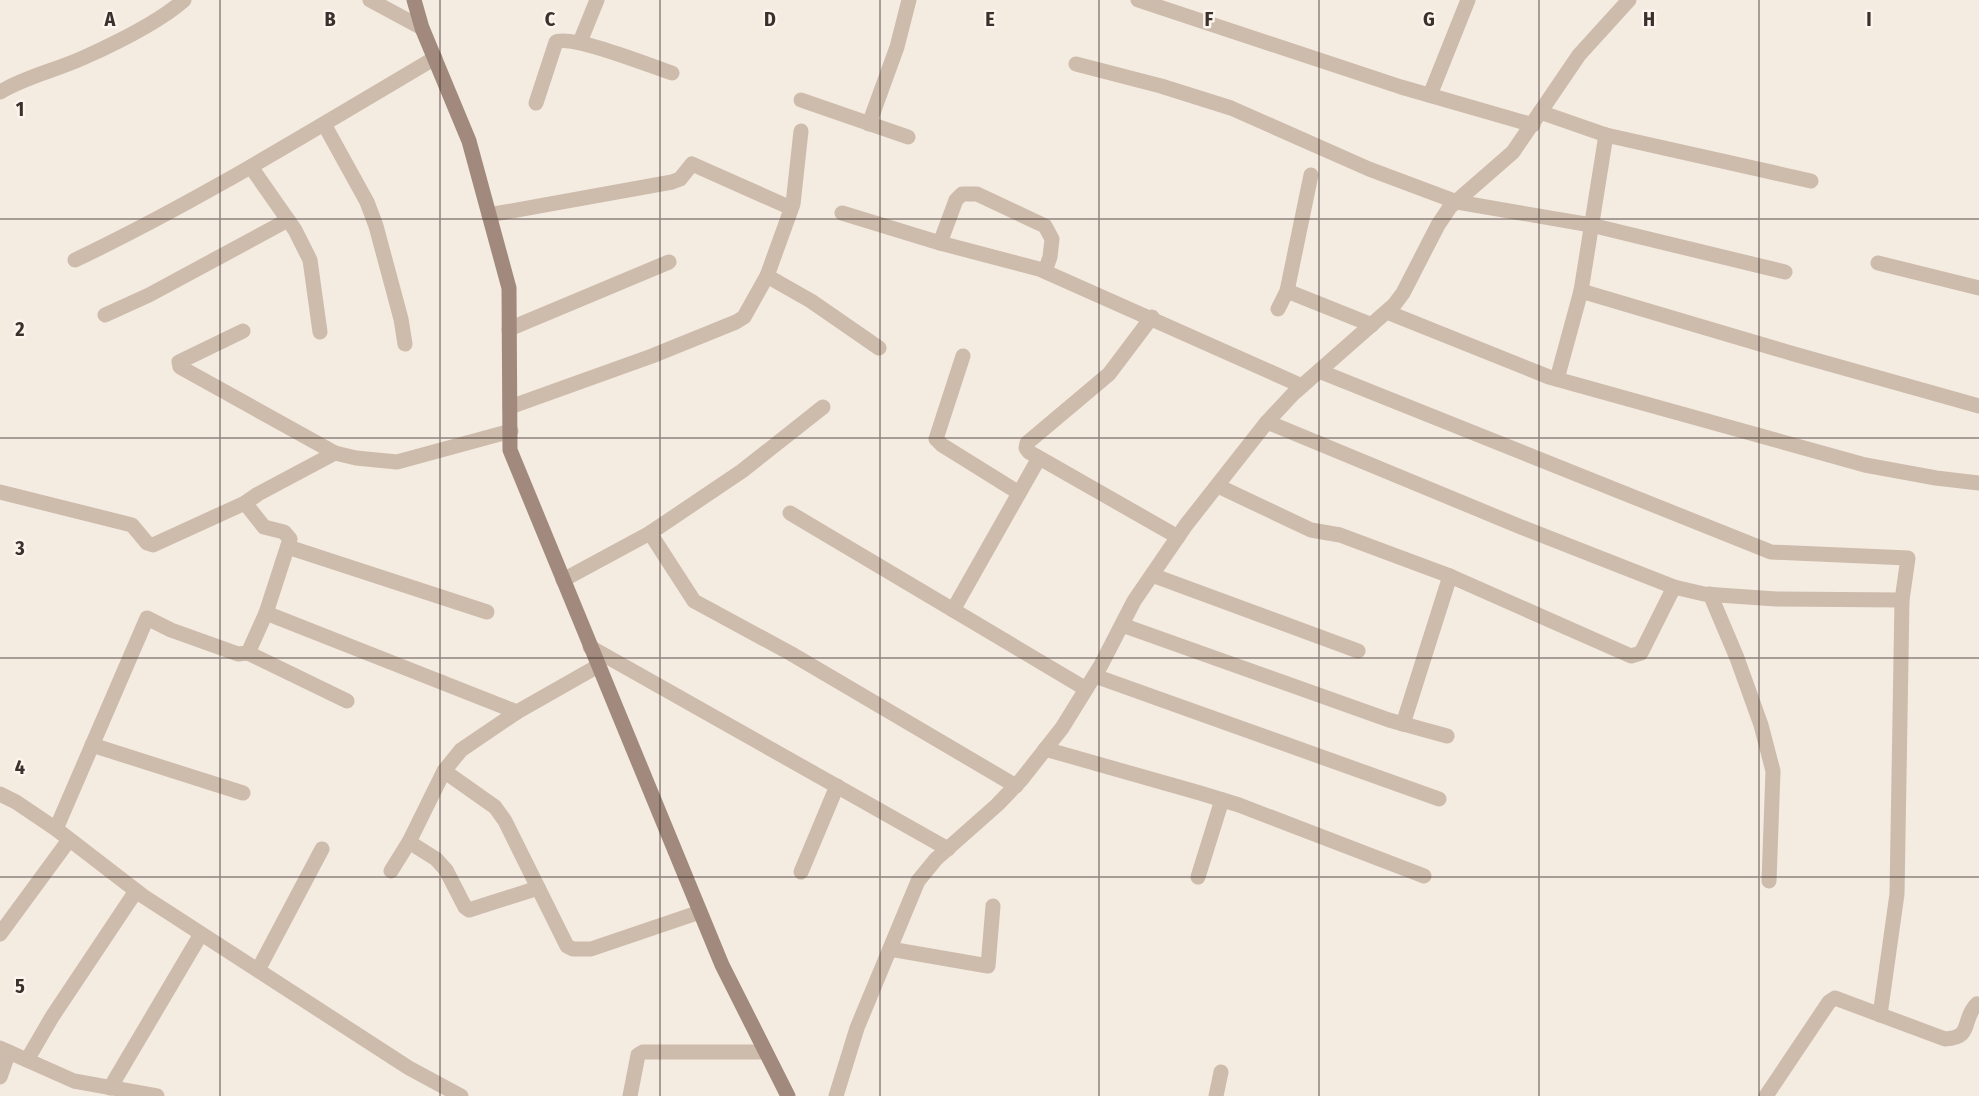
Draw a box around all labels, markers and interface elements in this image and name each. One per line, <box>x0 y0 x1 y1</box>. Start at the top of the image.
text: A <box>104 7 117 31</box>
text: B <box>324 7 336 31</box>
text: C <box>545 7 556 31</box>
text: D <box>764 7 776 31</box>
text: E <box>985 7 995 31</box>
text: F <box>1205 7 1214 31</box>
text: G <box>1423 7 1435 31</box>
text: H <box>1643 7 1655 31</box>
text: I <box>1866 7 1872 31</box>
text: 1 <box>16 97 24 121</box>
text: 2 <box>14 317 25 341</box>
text: 3 <box>14 536 25 560</box>
text: 4 <box>15 755 25 779</box>
text: 5 <box>15 974 25 998</box>

